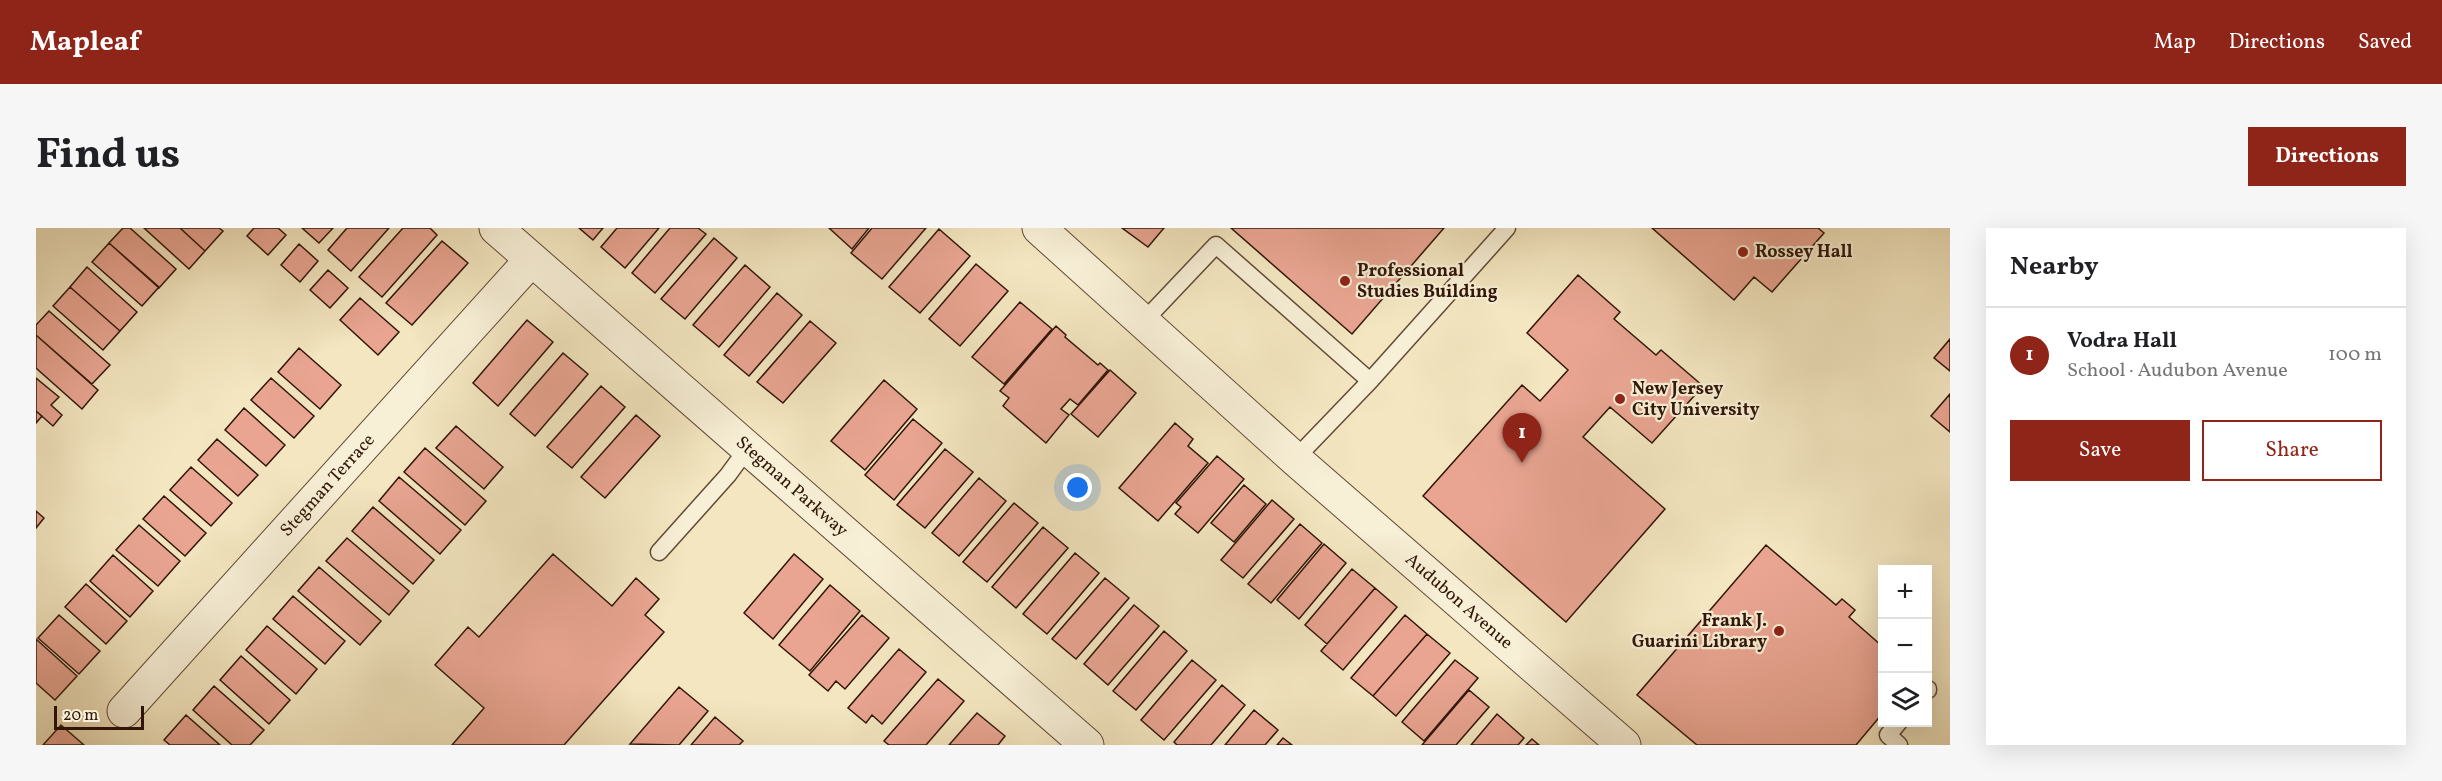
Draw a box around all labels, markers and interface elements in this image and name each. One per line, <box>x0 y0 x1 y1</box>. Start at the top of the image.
text: Mapleaf <box>30 23 140 62</box>
text: Map <box>2154 28 2196 57</box>
text: Directions <box>2229 28 2325 57</box>
text: Saved <box>2358 28 2412 57</box>
text: Find us <box>36 127 180 186</box>
button: Directions <box>2248 127 2406 186</box>
place label: Rossey Hall <box>1755 240 1853 265</box>
marker: Rossey Hall <box>1736 245 1750 259</box>
text: Nearby <box>2010 249 2099 285</box>
place label: Professional Studies Building <box>1357 259 1498 305</box>
marker: Professional Studies Building <box>1338 274 1352 288</box>
text: Vodra Hall <box>2067 326 2177 357</box>
text: 1 <box>2025 341 2034 369</box>
text: 100 m <box>2328 341 2382 369</box>
text: School · Audubon Avenue <box>2067 357 2288 385</box>
place label: New Jersey City University <box>1632 377 1760 423</box>
marker: New Jersey City University <box>1613 392 1627 406</box>
pin: 1 <box>1502 414 1542 463</box>
button: Save <box>2010 420 2190 481</box>
button: Share <box>2202 420 2382 481</box>
street label: Stegman Terrace <box>274 428 381 542</box>
street label: Stegman Parkway <box>730 431 854 543</box>
your location <box>1063 473 1092 502</box>
street label: Audubon Avenue <box>1400 548 1518 655</box>
map controls <box>1878 565 1932 727</box>
button: + <box>1878 565 1932 619</box>
place label: Frank J. Guarini Library <box>1632 609 1767 655</box>
button: − <box>1878 619 1932 673</box>
marker: Frank J. Guarini Library <box>1772 624 1786 638</box>
button: layers <box>1878 673 1932 727</box>
scale bar <box>54 703 144 730</box>
text: 20 m <box>63 705 98 727</box>

